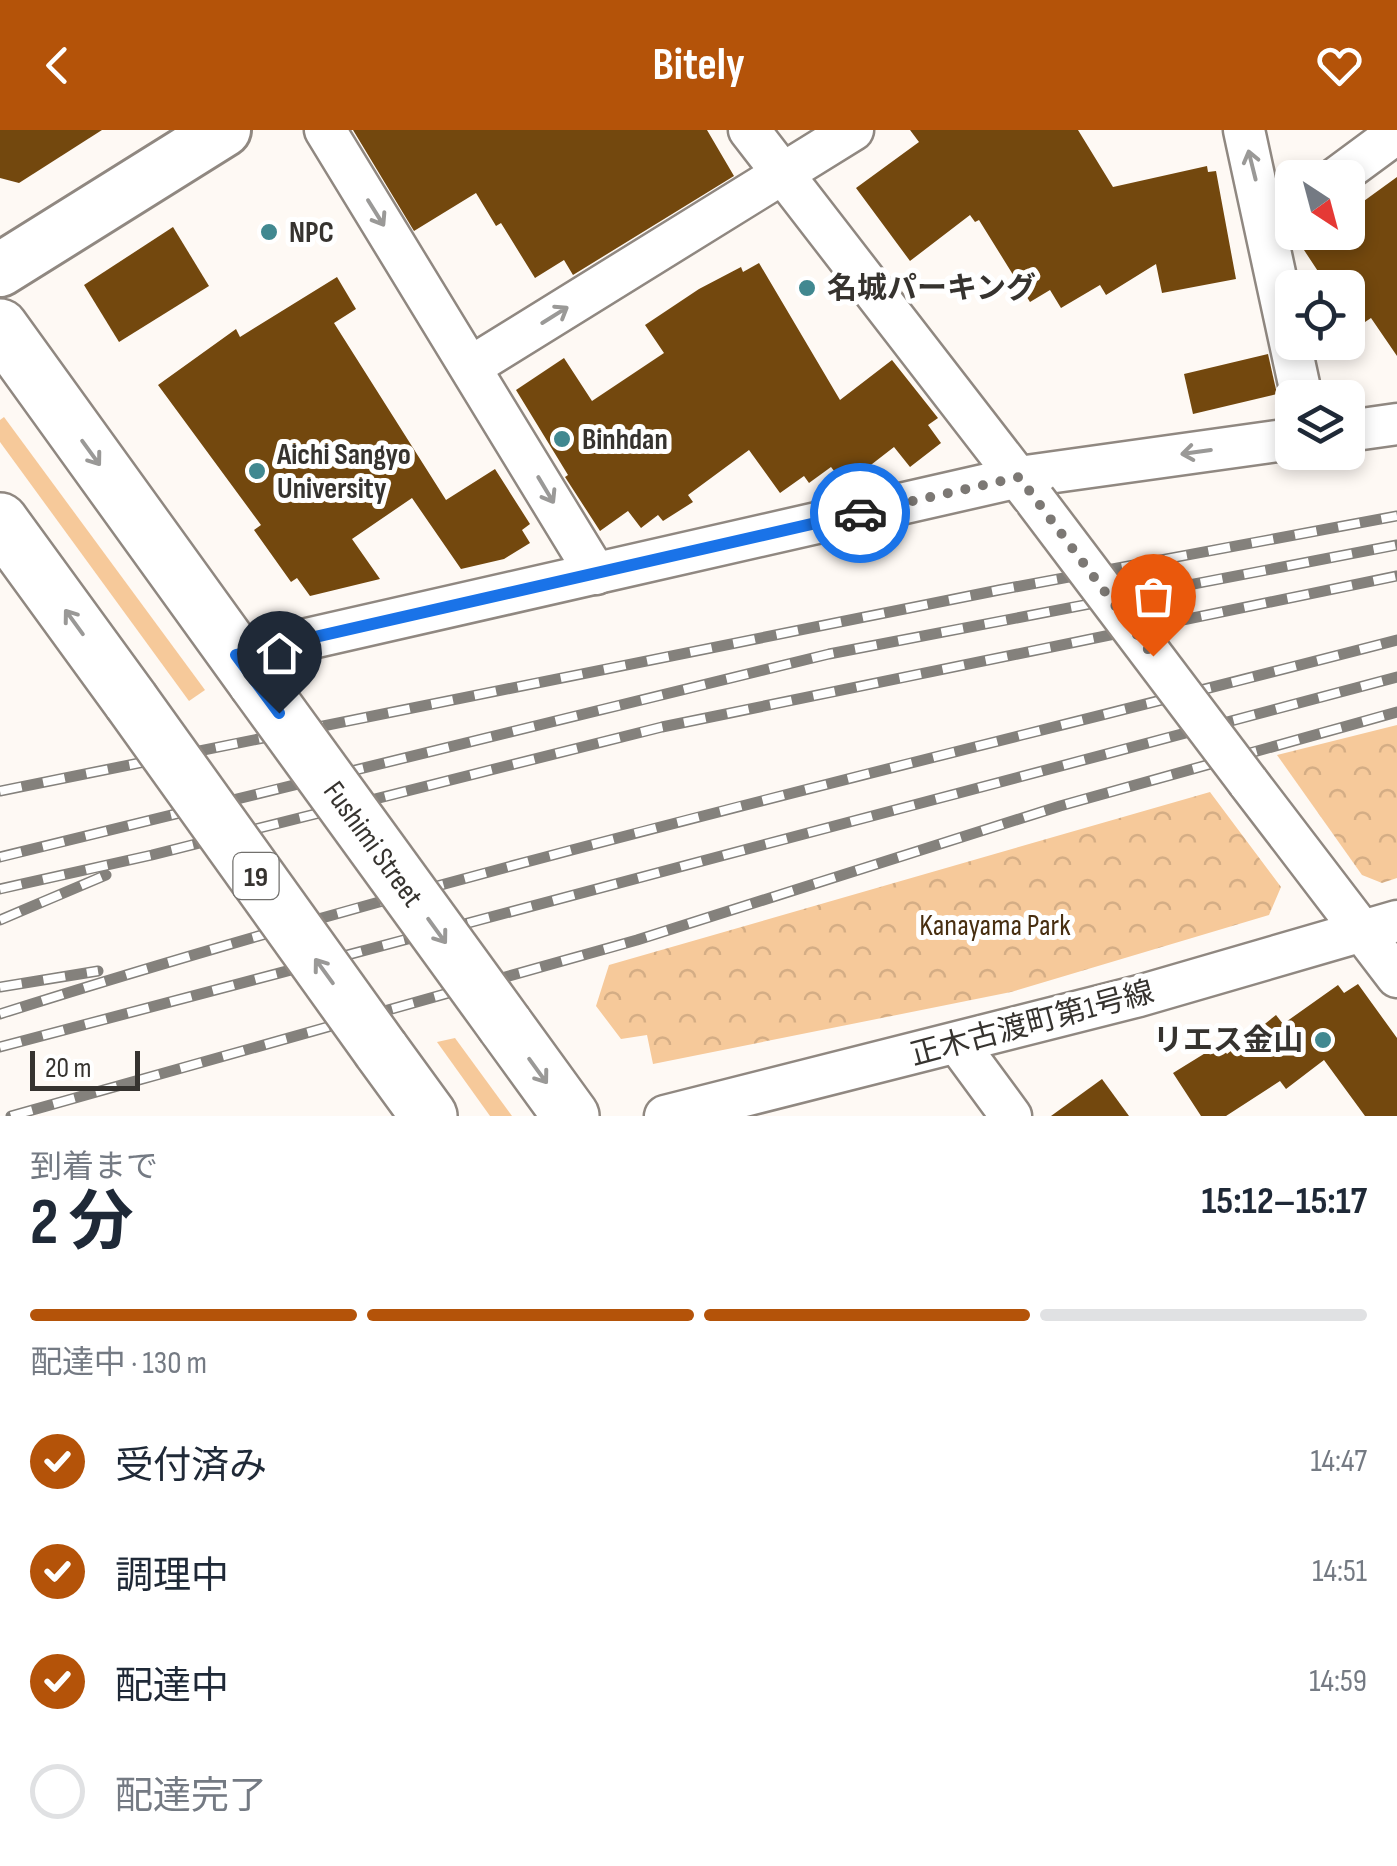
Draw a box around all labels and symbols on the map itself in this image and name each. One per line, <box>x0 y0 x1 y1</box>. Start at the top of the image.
one-way arrow <box>1242 150 1261 181</box>
north arrow <box>1275 160 1365 250</box>
one-way arrow <box>366 198 387 227</box>
place label: NPC <box>289 215 334 251</box>
marker: NPC <box>258 221 280 243</box>
place label: 名城パーキング <box>827 271 1036 307</box>
marker: 名城パーキング <box>796 277 818 299</box>
one-way arrow <box>540 305 568 325</box>
place label: Binhdan <box>582 422 668 458</box>
marker: Binhdan <box>551 428 573 450</box>
place label: Aichi Sangyo University <box>276 437 411 507</box>
one-way arrow <box>80 439 101 467</box>
one-way arrow <box>1180 444 1213 462</box>
marker: Aichi Sangyo University <box>246 460 268 482</box>
courier <box>810 463 910 563</box>
one-way arrow <box>536 475 556 504</box>
pin <box>1111 554 1196 657</box>
one-way arrow <box>63 609 84 637</box>
pin <box>237 611 322 714</box>
street label: Fushimi Street <box>315 775 430 914</box>
road number: 19 <box>234 853 278 899</box>
park label: Kanayama Park <box>919 908 1071 944</box>
one-way arrow <box>426 917 447 944</box>
one-way arrow <box>314 958 335 985</box>
street label: 正木古渡町第1号線 <box>907 974 1158 1074</box>
place label: リエス金山 <box>1153 1023 1303 1059</box>
marker: リエス金山 <box>1312 1029 1334 1051</box>
scale bar <box>30 1046 140 1090</box>
one-way arrow <box>527 1056 548 1084</box>

